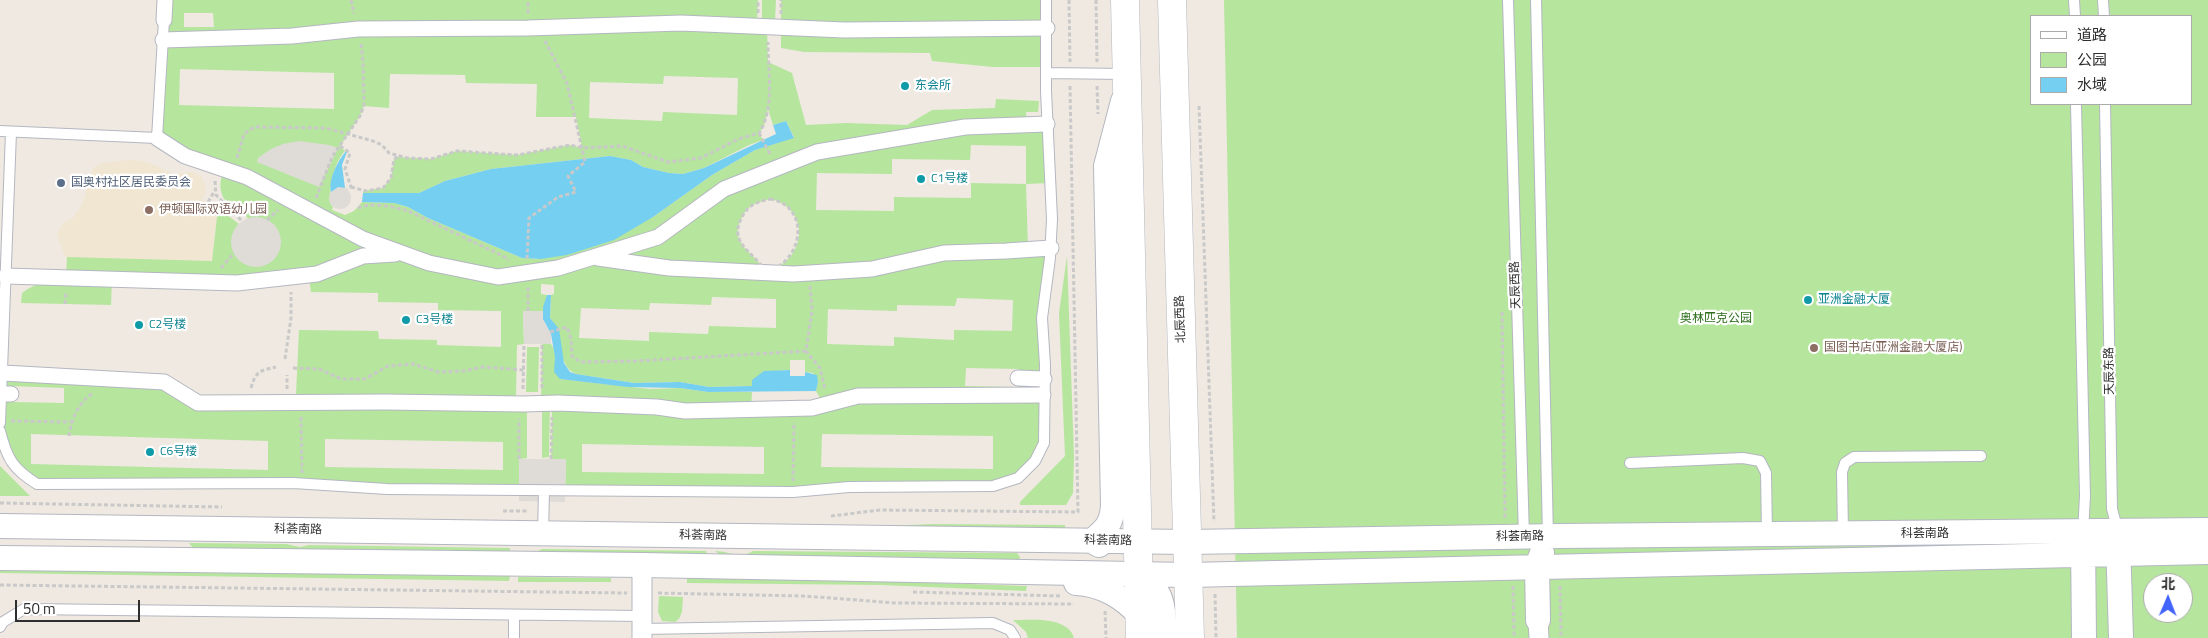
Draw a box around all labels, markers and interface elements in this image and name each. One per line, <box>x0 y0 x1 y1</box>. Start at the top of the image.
legend <box>2030 15 2193 105</box>
text: 道路 <box>2077 23 2107 46</box>
text: 公园 <box>2077 48 2107 71</box>
text: 水域 <box>2077 73 2107 96</box>
place label: 东会所 <box>915 79 951 93</box>
marker: 东会所 <box>899 80 911 92</box>
place label: C1号楼 <box>931 172 968 186</box>
marker: C1号楼 <box>915 173 927 185</box>
place label: 国奥村社区居民委员会 <box>71 176 191 190</box>
marker: 国奥村社区居民委员会 <box>55 177 67 189</box>
place label: 伊顿国际双语幼儿园 <box>159 203 267 217</box>
marker: 伊顿国际双语幼儿园 <box>143 204 155 216</box>
street label: 天辰西路 <box>1508 261 1524 309</box>
place label: 亚洲金融大厦 <box>1818 293 1890 307</box>
marker: 亚洲金融大厦 <box>1802 294 1814 306</box>
street label: 北辰西路 <box>1173 295 1189 343</box>
park label: 奥林匹克公园 <box>1680 312 1752 326</box>
place label: C3号楼 <box>416 313 453 327</box>
marker: C3号楼 <box>400 314 412 326</box>
place label: C2号楼 <box>149 318 186 332</box>
marker: C2号楼 <box>133 319 145 331</box>
place label: 国图书店(亚洲金融大厦店) <box>1824 341 1962 355</box>
marker: 国图书店(亚洲金融大厦店) <box>1808 342 1820 354</box>
street label: 天辰东路 <box>2102 347 2118 395</box>
place label: C6号楼 <box>160 445 197 459</box>
marker: C6号楼 <box>144 446 156 458</box>
street label: 科荟南路 <box>274 522 322 538</box>
street label: 科荟南路 <box>1901 527 1949 541</box>
street label: 科荟南路 <box>679 528 727 544</box>
street label: 科荟南路 <box>1496 529 1544 545</box>
street label: 科荟南路 <box>1084 533 1132 549</box>
north arrow <box>2143 573 2193 623</box>
text: 北 <box>2161 573 2175 594</box>
scale bar <box>18 590 142 622</box>
text: 50 m <box>23 597 56 620</box>

